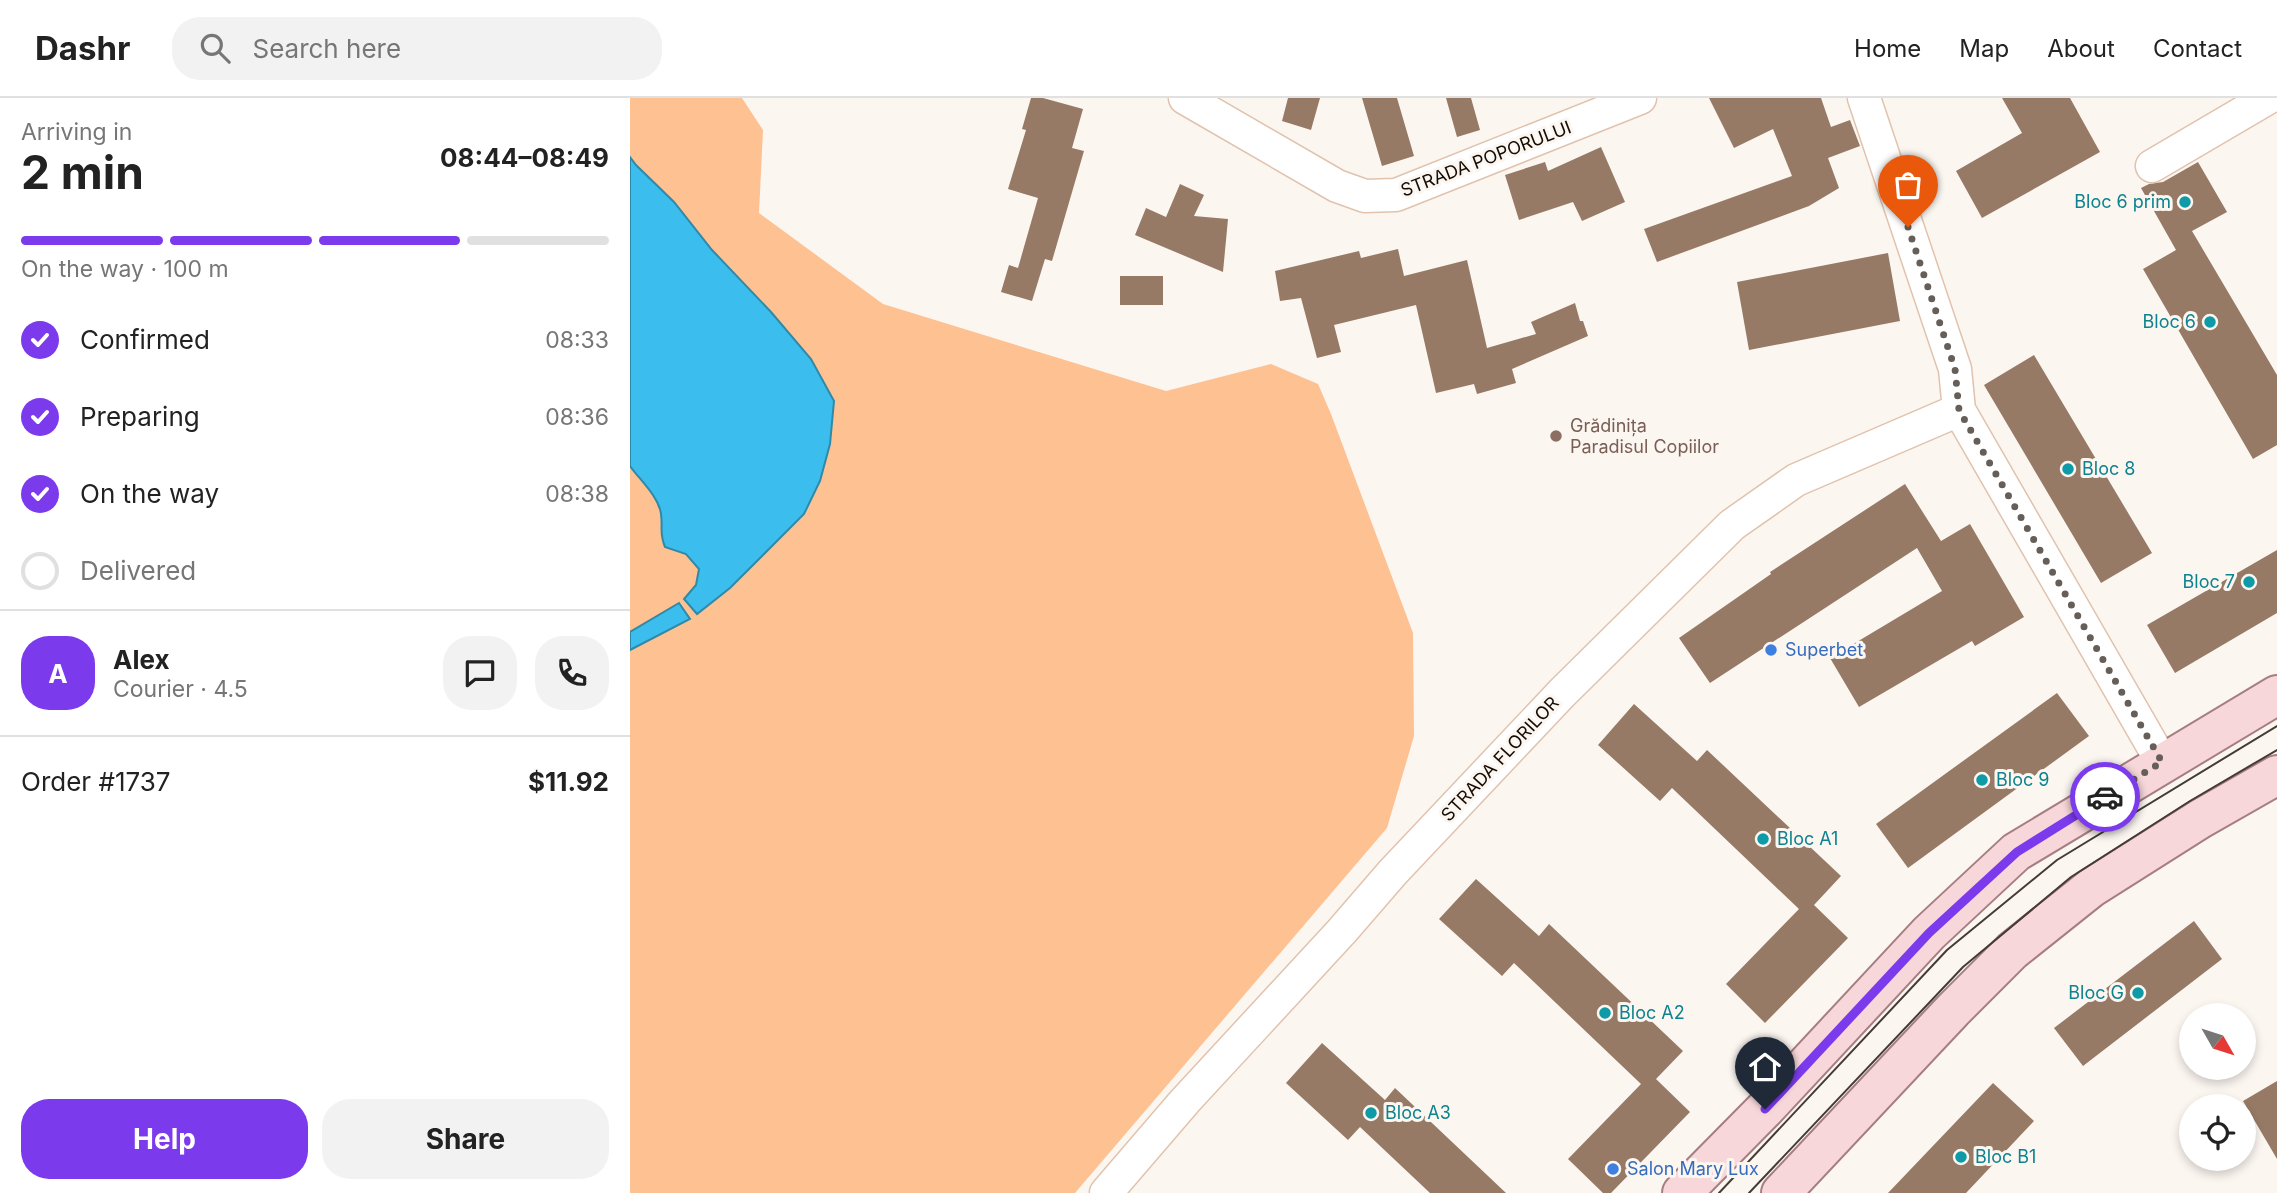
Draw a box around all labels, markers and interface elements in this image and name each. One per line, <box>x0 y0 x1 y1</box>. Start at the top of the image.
search box <box>172 17 662 80</box>
text: Dashr <box>35 28 130 68</box>
icon: search <box>196 29 234 67</box>
text: Search here <box>252 33 401 64</box>
text: Home <box>1854 34 1921 63</box>
text: Map <box>1959 34 2009 63</box>
text: About <box>2047 34 2115 63</box>
text: Contact <box>2153 34 2242 63</box>
street label: STRADA POPORULUI <box>1398 116 1574 201</box>
text: Arriving in <box>21 118 132 146</box>
text: 08:44–08:49 <box>440 142 609 173</box>
text: 2 min <box>21 144 144 200</box>
pin <box>1878 155 1938 227</box>
icon: bag <box>1889 166 1927 204</box>
place label: Bloc 6 prim <box>2074 191 2171 212</box>
marker: Bloc 6 prim <box>2177 194 2193 210</box>
text: On the way · 100 m <box>21 255 229 283</box>
place label: Bloc 6 <box>2143 311 2196 332</box>
marker: Bloc 6 <box>2202 314 2218 330</box>
icon: check <box>21 321 59 359</box>
text: Confirmed <box>80 324 210 355</box>
text: 08:33 <box>545 326 609 354</box>
icon: check <box>21 398 59 436</box>
text: Preparing <box>80 401 200 432</box>
text: 08:36 <box>545 403 609 431</box>
place label: Grădinița Paradisul Copiilor <box>1570 415 1719 457</box>
marker: Grădinița Paradisul Copiilor <box>1548 428 1564 444</box>
place label: Bloc 8 <box>2082 458 2135 479</box>
marker: Bloc 8 <box>2060 461 2076 477</box>
icon: check <box>21 475 59 513</box>
text: On the way <box>80 478 219 509</box>
text: 08:38 <box>545 480 609 508</box>
text: Delivered <box>80 555 196 586</box>
place label: Bloc 7 <box>2183 571 2235 592</box>
marker: Bloc 7 <box>2241 574 2257 590</box>
button: chat <box>443 636 517 710</box>
button: phone <box>535 636 609 710</box>
place label: Superbet <box>1785 639 1863 660</box>
marker: Superbet <box>1763 642 1779 658</box>
text: Alex <box>113 644 170 675</box>
text: A <box>48 658 68 689</box>
text: Courier · 4.5 <box>113 675 248 703</box>
street label: STRADA FLORILOR <box>1437 692 1563 825</box>
courier <box>2070 762 2140 832</box>
text: Order #1737 <box>21 766 171 797</box>
text: $11.92 <box>528 766 609 797</box>
place label: Bloc 9 <box>1996 769 2049 790</box>
marker: Bloc 9 <box>1974 772 1990 788</box>
icon: car <box>2086 778 2124 816</box>
place label: Bloc A1 <box>1777 828 1838 849</box>
marker: Bloc A1 <box>1755 831 1771 847</box>
place label: Bloc G <box>2068 982 2124 1003</box>
marker: Bloc G <box>2130 985 2146 1001</box>
place label: Bloc A2 <box>1619 1002 1685 1023</box>
north arrow <box>2179 1003 2256 1080</box>
map controls <box>2179 1003 2256 1171</box>
marker: Bloc A2 <box>1597 1005 1613 1021</box>
pin <box>1735 1037 1795 1109</box>
icon: home <box>1746 1048 1784 1086</box>
button: locate <box>2179 1094 2256 1171</box>
button: Help <box>21 1099 308 1179</box>
button: Share <box>322 1099 609 1179</box>
place label: Bloc A3 <box>1385 1102 1451 1123</box>
marker: Bloc A3 <box>1363 1105 1379 1121</box>
place label: Bloc B1 <box>1975 1146 2036 1167</box>
marker: Bloc B1 <box>1953 1149 1969 1165</box>
place label: Salon Mary Lux <box>1627 1158 1759 1179</box>
marker: Salon Mary Lux <box>1605 1161 1621 1177</box>

